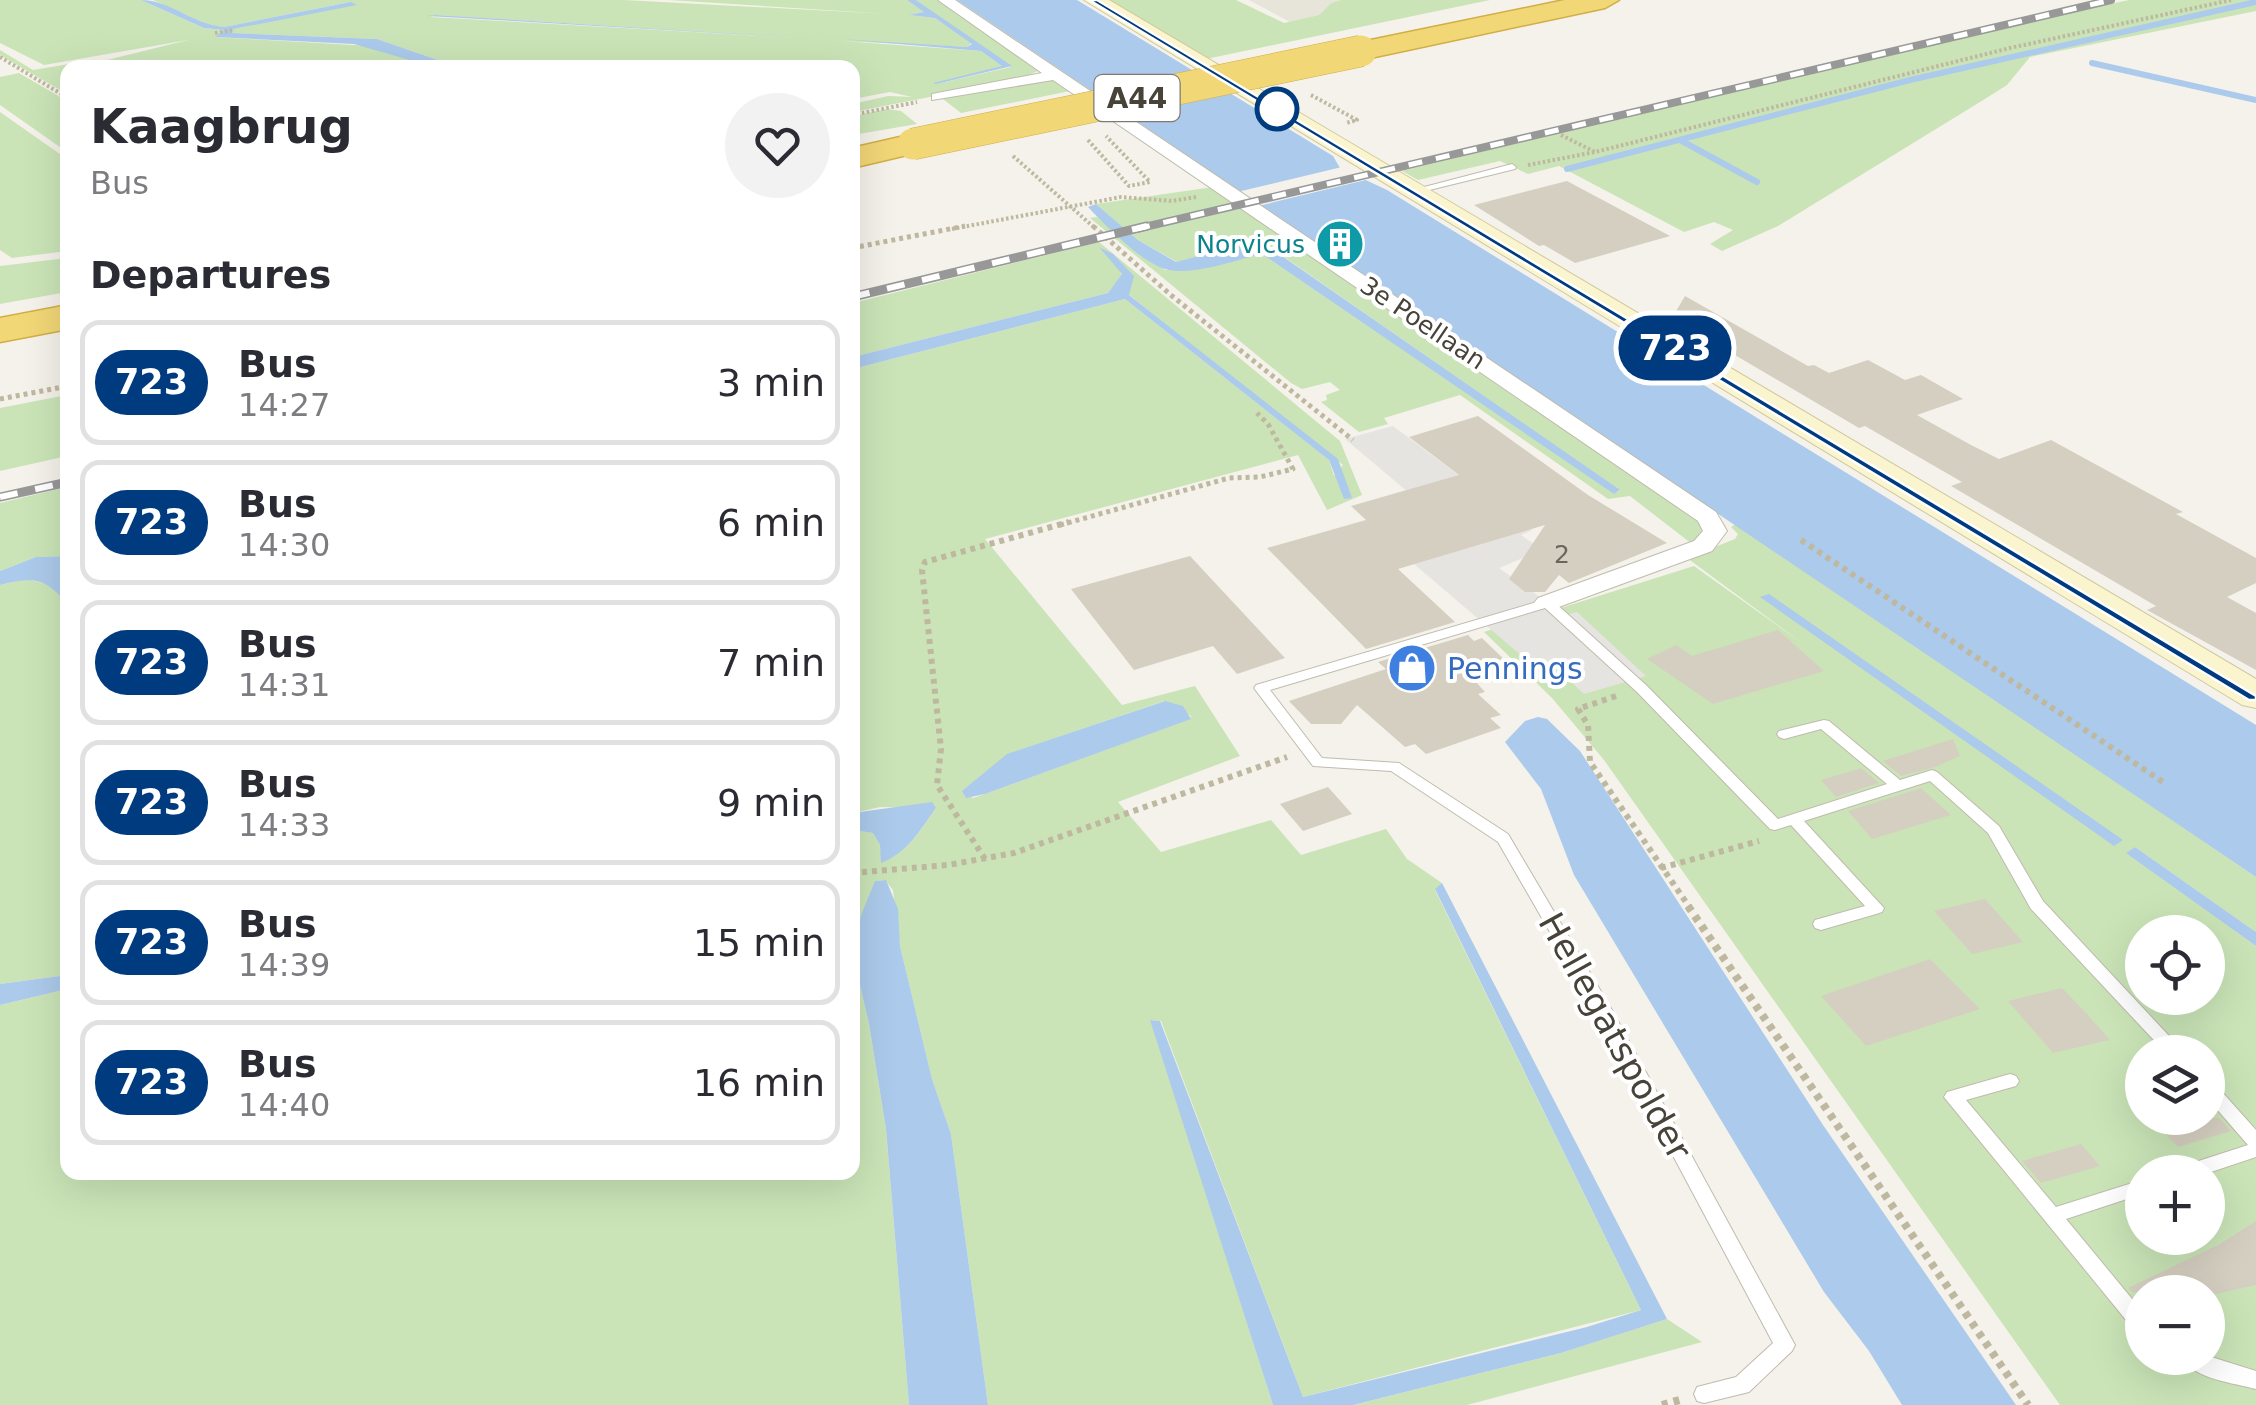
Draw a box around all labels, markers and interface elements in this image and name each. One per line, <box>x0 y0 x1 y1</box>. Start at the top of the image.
road number: A44 <box>1094 75 1180 121</box>
unlabelled marker <box>1256 88 1298 130</box>
button: heart <box>725 93 830 198</box>
text: Kaagbrug <box>90 98 353 154</box>
text: Bus <box>90 164 149 202</box>
building icon: Norvicus <box>1314 218 1366 270</box>
place label: Norvicus <box>1196 230 1305 259</box>
text: Departures <box>90 253 331 297</box>
street label: 3e Poellaan <box>1355 271 1491 375</box>
line badge: 723 <box>1618 316 1732 380</box>
text: 723 <box>1638 328 1712 368</box>
text: Bus <box>238 342 317 386</box>
text: 3 min <box>717 361 825 405</box>
text: 723 <box>115 362 188 402</box>
text: 14:27 <box>238 386 330 424</box>
text: Bus <box>238 482 317 526</box>
text: 6 min <box>717 501 825 545</box>
text: 723 <box>115 502 188 542</box>
text: 14:30 <box>238 526 330 564</box>
house number: 2 <box>1554 540 1570 569</box>
text: Bus <box>238 622 317 666</box>
text: 7 min <box>717 641 825 685</box>
text: 723 <box>115 642 188 682</box>
shop icon: Pennings <box>1386 642 1438 694</box>
place label: Pennings <box>1447 651 1583 686</box>
text: 14:31 <box>238 666 330 704</box>
text: Bus <box>238 762 317 806</box>
text: 9 min <box>717 781 825 825</box>
text: 723 <box>115 782 188 822</box>
text: 14:33 <box>238 806 330 844</box>
text: Bus <box>238 902 317 946</box>
street label: Hellegatspolder <box>1531 906 1700 1167</box>
map controls <box>2125 915 2225 1375</box>
button: locate <box>2125 915 2225 1015</box>
text: 15 min <box>693 921 825 965</box>
text: 723 <box>115 922 188 962</box>
text: 14:39 <box>238 946 330 984</box>
button: layers <box>2125 1035 2225 1135</box>
text: Bus <box>238 1042 317 1086</box>
text: 16 min <box>693 1061 825 1105</box>
text: 723 <box>115 1062 188 1102</box>
text: 14:40 <box>238 1086 330 1124</box>
button: + <box>2125 1155 2225 1255</box>
button: − <box>2125 1275 2225 1375</box>

